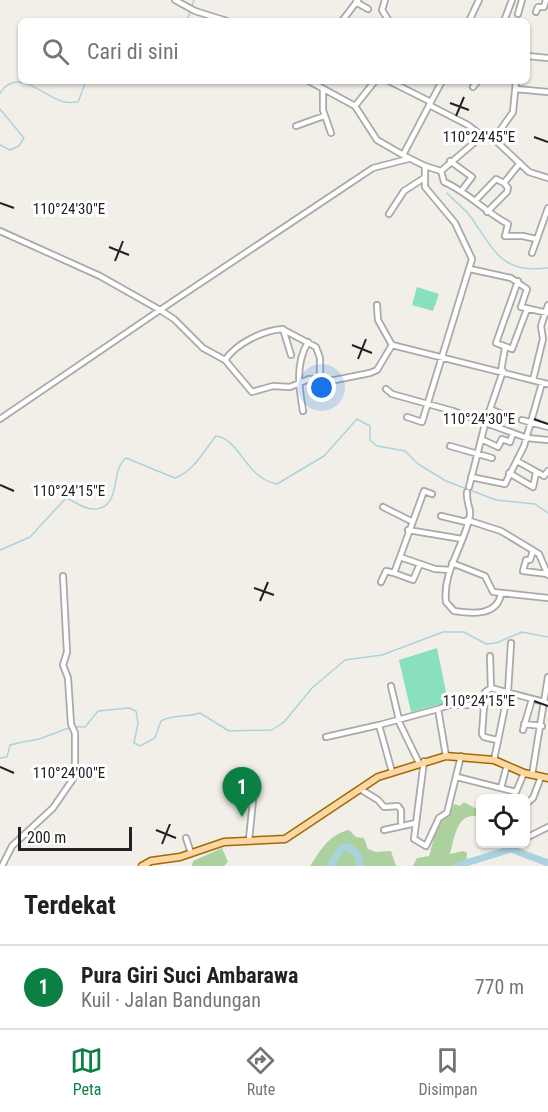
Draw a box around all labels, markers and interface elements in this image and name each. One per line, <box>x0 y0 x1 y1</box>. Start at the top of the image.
search box <box>18 18 530 84</box>
icon: search <box>39 35 72 68</box>
text: Cari di sini <box>87 39 179 64</box>
text: 110°24'45"E <box>443 128 515 146</box>
text: 110°24'30"E <box>33 200 105 218</box>
your location <box>307 373 336 402</box>
text: 110°24'30"E <box>443 410 515 428</box>
text: 110°24'15"E <box>33 482 105 500</box>
text: 110°24'15"E <box>443 692 515 710</box>
text: 110°24'00"E <box>33 764 105 782</box>
pin: 1 <box>222 768 262 817</box>
map controls <box>476 794 530 848</box>
button: locate <box>476 794 530 848</box>
scale bar <box>18 824 132 852</box>
text: 200 m <box>27 828 66 847</box>
text: Terdekat <box>24 890 116 920</box>
text: Pura Giri Suci Ambarawa <box>81 963 298 988</box>
text: 1 <box>38 975 49 999</box>
text: 770 m <box>475 975 524 999</box>
text: Kuil · Jalan Bandungan <box>81 988 261 1012</box>
tab: Peta <box>70 1044 103 1099</box>
tab: Rute <box>244 1044 277 1099</box>
tab: Disimpan <box>418 1044 478 1099</box>

